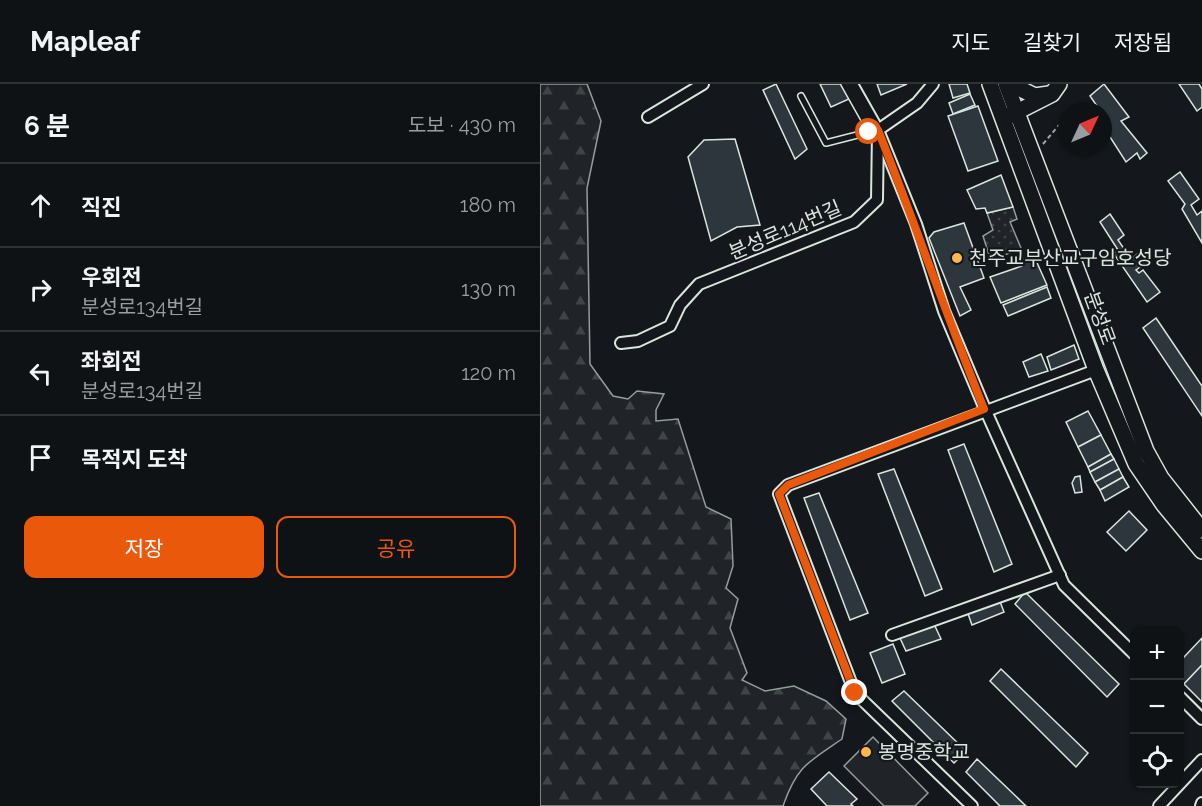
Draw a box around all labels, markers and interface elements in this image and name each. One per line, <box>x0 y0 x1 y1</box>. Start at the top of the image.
text: Mapleaf <box>30 25 140 58</box>
text: 지도 <box>951 30 990 55</box>
text: 길찾기 <box>1023 30 1081 55</box>
text: 저장됨 <box>1114 30 1172 55</box>
north arrow <box>1058 102 1112 156</box>
text: 6 분 <box>24 111 70 141</box>
text: 도보 · 430 m <box>408 113 516 137</box>
route start <box>855 118 881 144</box>
icon: ahead <box>24 189 57 222</box>
text: 180 m <box>460 193 516 217</box>
text: 직진 <box>81 194 121 220</box>
street label: 분성로114번길 <box>725 196 845 264</box>
place label: 천주교부산교구임호성당 <box>969 246 1171 270</box>
marker: 천주교부산교구임호성당 <box>950 251 964 265</box>
text: 우회전 <box>81 264 142 290</box>
icon: right <box>24 273 57 306</box>
text: 130 m <box>461 277 516 301</box>
street label: 분성로 <box>1079 288 1121 348</box>
text: 분성로134번길 <box>81 295 203 319</box>
text: 좌회전 <box>81 348 142 374</box>
icon: left <box>24 357 57 390</box>
text: 120 m <box>461 361 516 385</box>
text: 분성로134번길 <box>81 379 203 403</box>
icon: arrive <box>24 441 57 474</box>
text: 목적지 도착 <box>81 446 187 472</box>
button: 저장 <box>24 516 264 578</box>
button: 공유 <box>276 516 516 578</box>
map controls <box>1130 626 1184 788</box>
button: + <box>1130 626 1184 680</box>
route end <box>841 679 867 705</box>
button: − <box>1130 680 1184 734</box>
button: locate <box>1130 734 1184 788</box>
place label: 봉명중학교 <box>878 740 970 764</box>
marker: 봉명중학교 <box>859 745 873 759</box>

